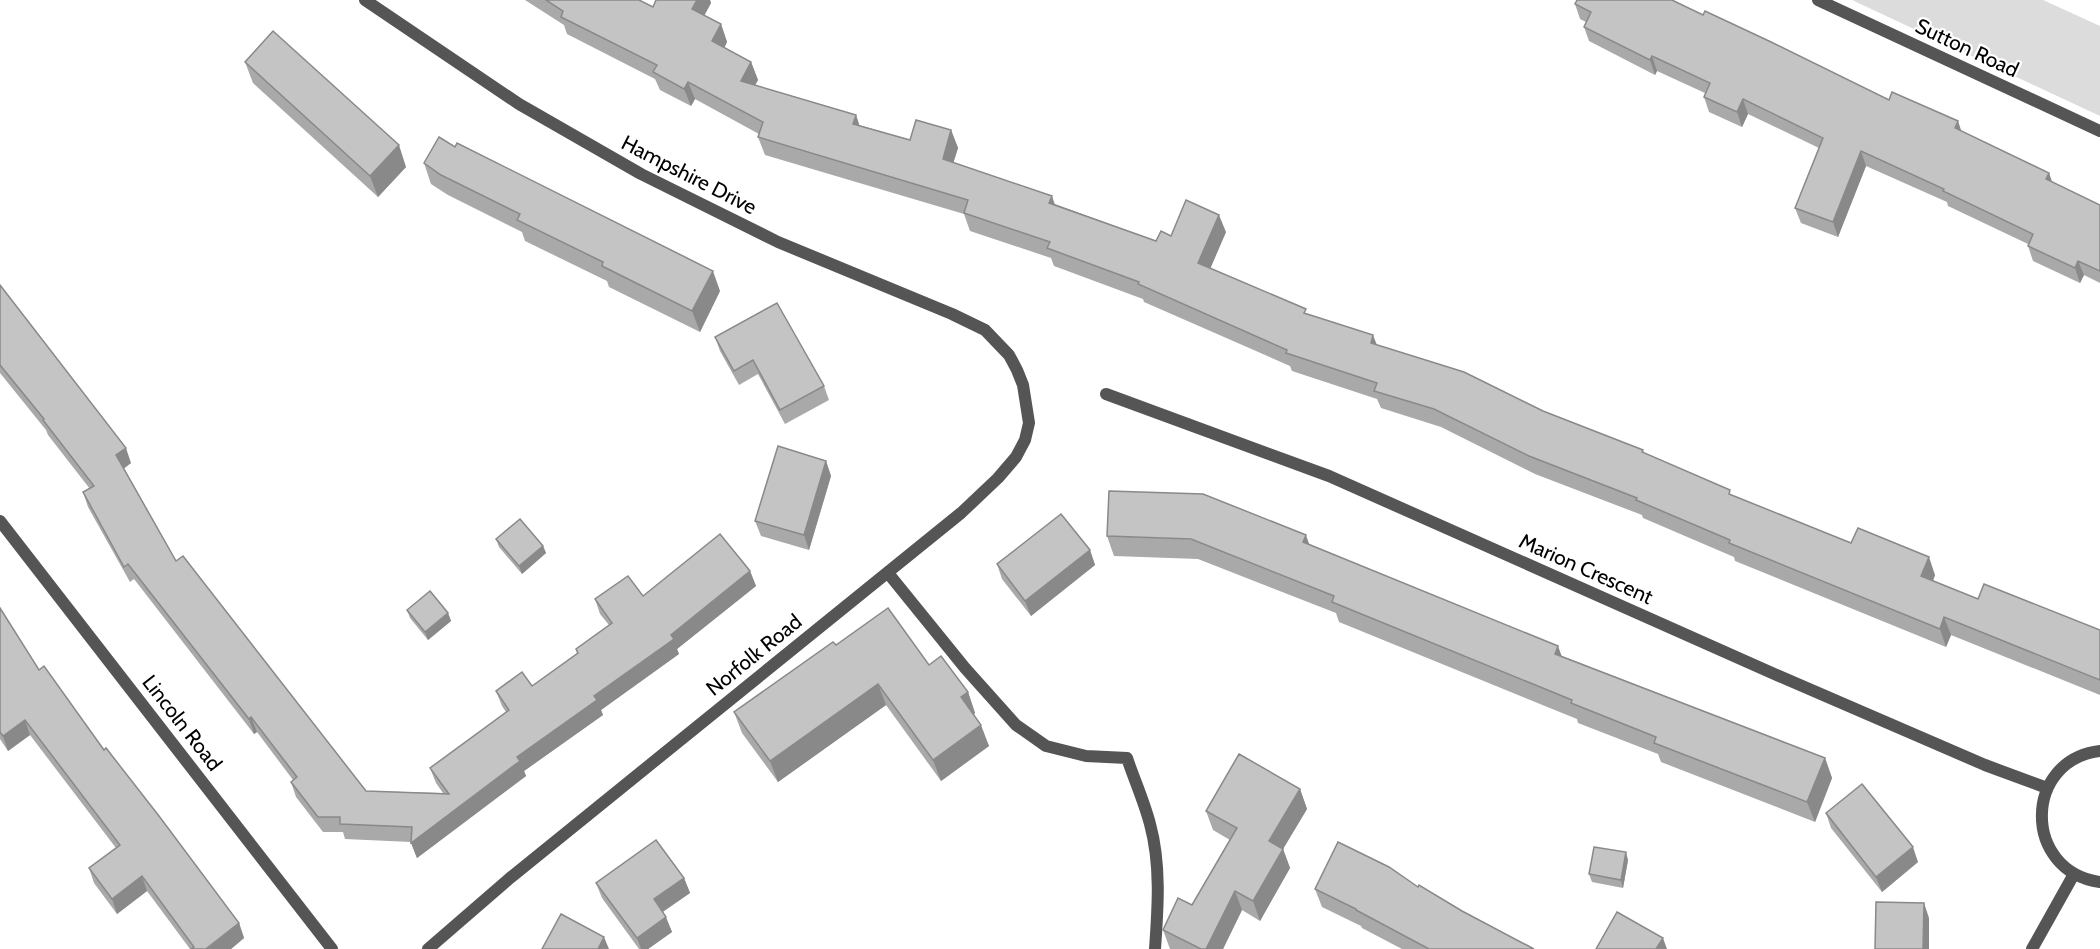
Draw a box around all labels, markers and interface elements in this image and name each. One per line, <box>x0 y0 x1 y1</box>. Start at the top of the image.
street label: Sutton Road <box>1912 13 2023 82</box>
street label: Hampshire Drive <box>617 130 761 219</box>
street label: Marion Crescent <box>1516 528 1657 609</box>
street label: Norfolk Road <box>701 609 806 701</box>
street label: Lincoln Road <box>137 670 228 776</box>

